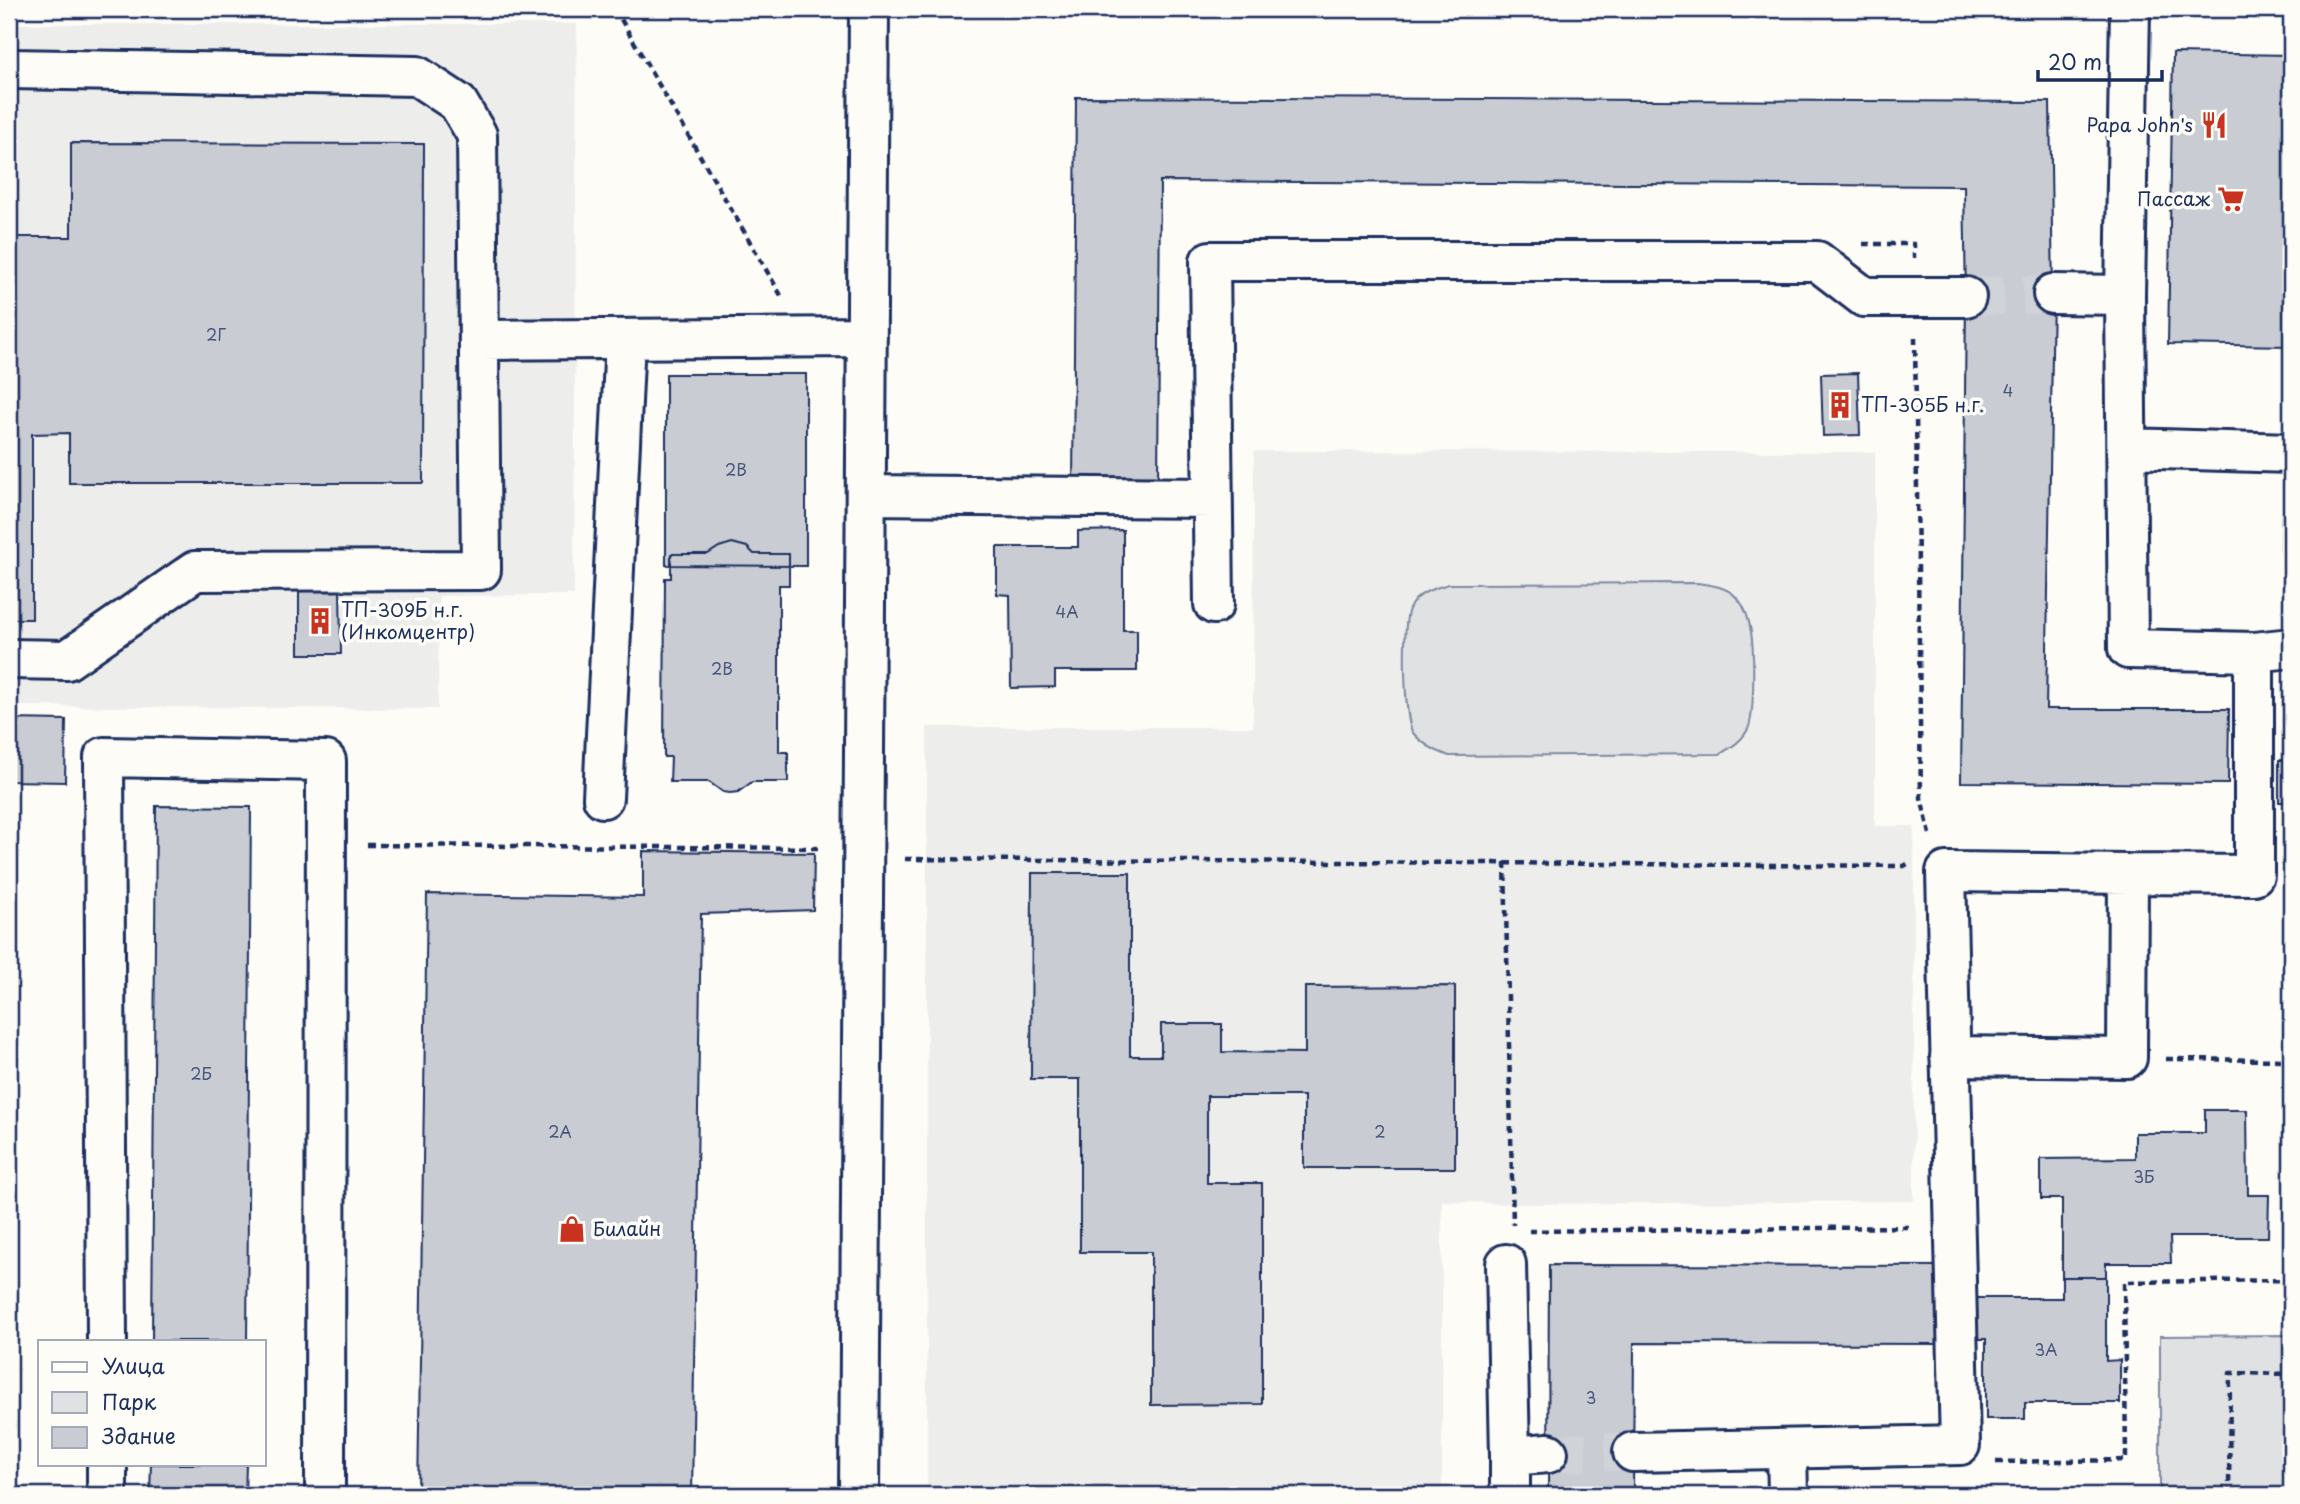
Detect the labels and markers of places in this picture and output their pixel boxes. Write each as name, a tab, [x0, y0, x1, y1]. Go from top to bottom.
place label: Papa John's	[2087, 110, 2193, 138]
restaurant icon: Papa John's	[2199, 110, 2229, 140]
place label: Пассаж	[2137, 184, 2211, 212]
supermarket icon: Пассаж	[2216, 184, 2246, 214]
building icon: ТП-305Б н.г.	[1825, 390, 1855, 420]
place label: ТП-305Б н.г.	[1861, 390, 1984, 418]
place label: ТП-309Б н.г. (Инкомцентр)	[341, 595, 475, 645]
building icon: ТП-309Б н.г. (Инкомцентр)	[305, 606, 335, 636]
shop icon: Билайн	[557, 1214, 587, 1244]
place label: Билайн	[593, 1214, 661, 1242]

